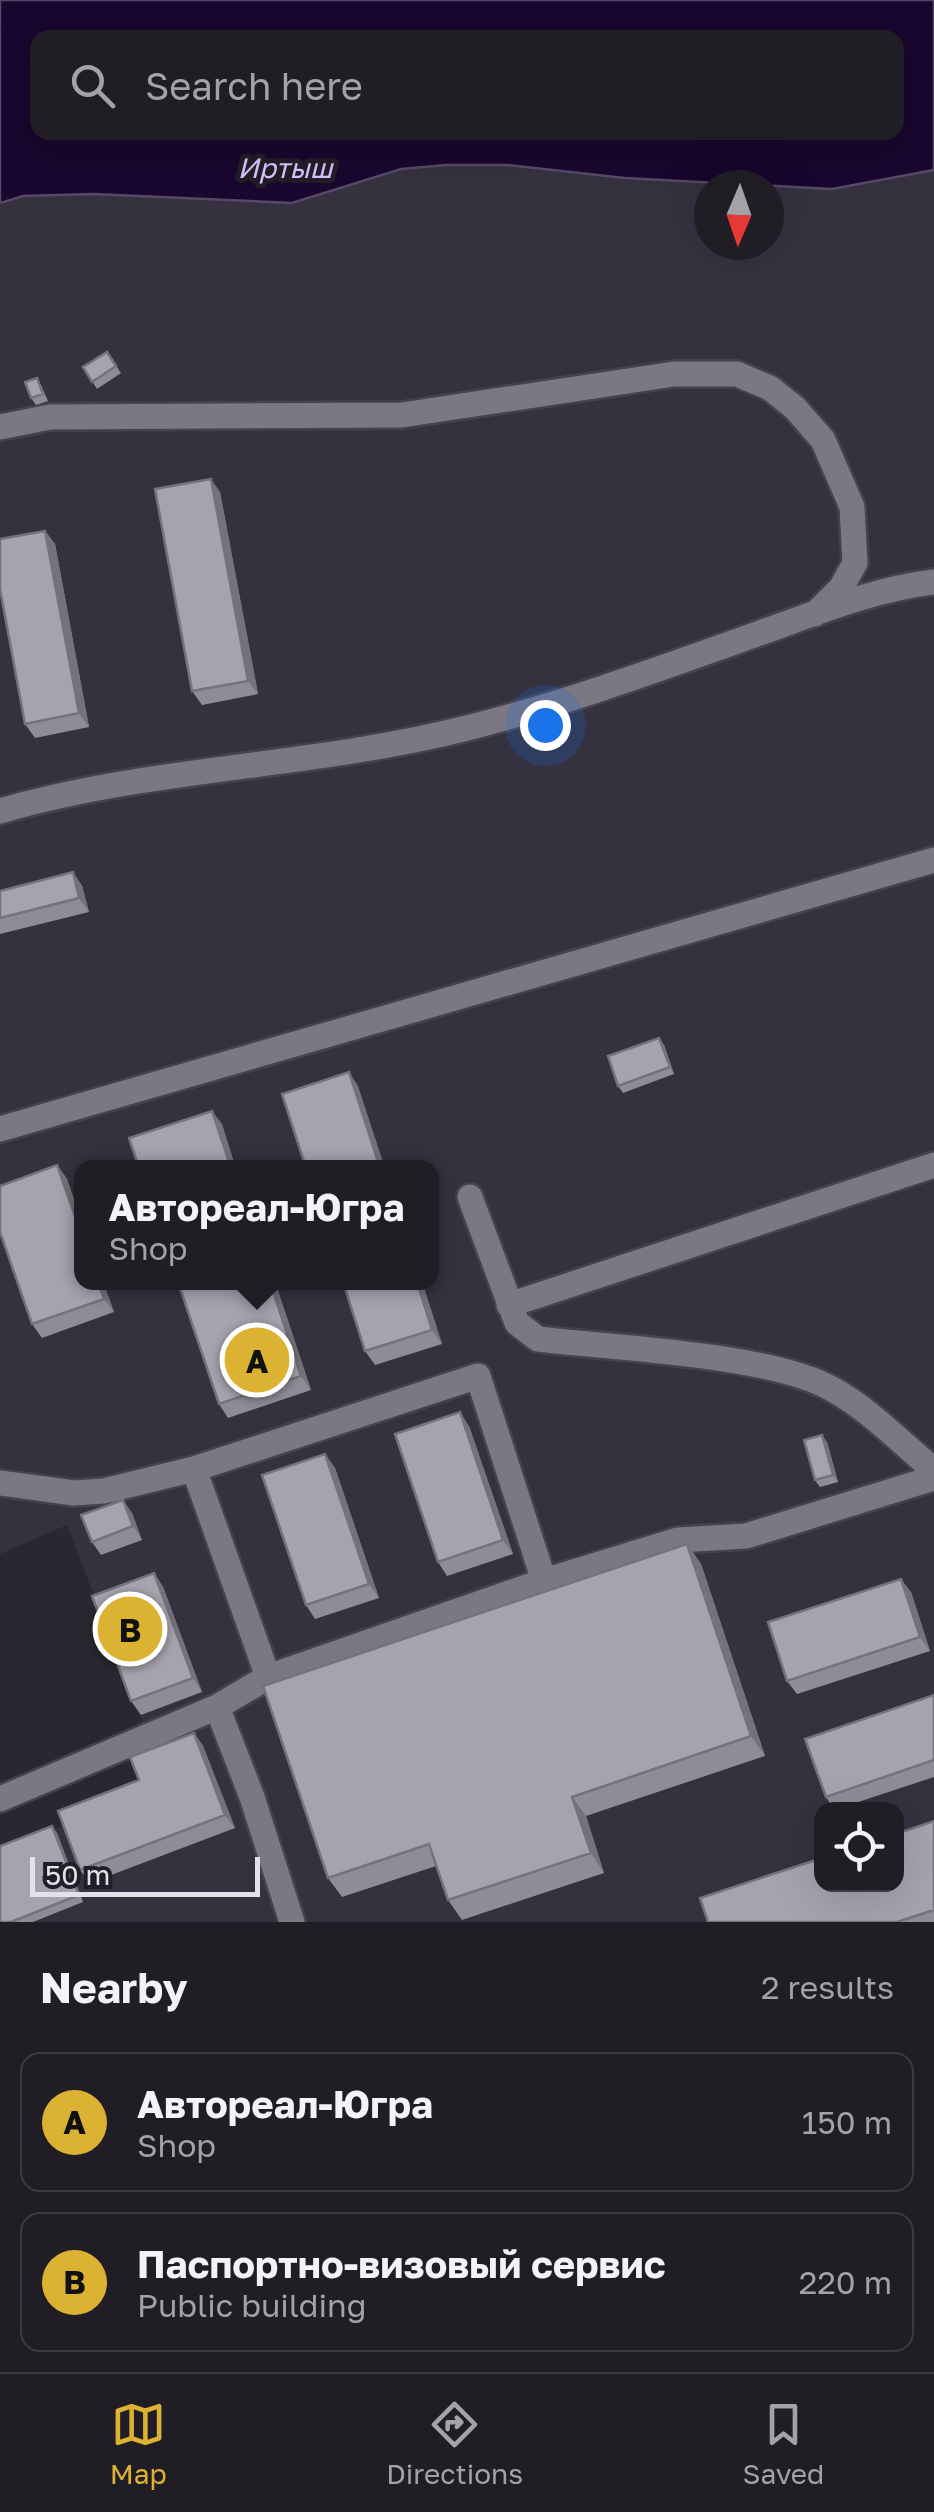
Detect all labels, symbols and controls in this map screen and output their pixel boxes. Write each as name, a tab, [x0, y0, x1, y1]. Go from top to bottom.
search box	[30, 30, 904, 140]
icon: search	[65, 58, 120, 113]
text: Search here	[145, 63, 363, 108]
water label: Иртыш	[237, 151, 335, 184]
north arrow	[694, 170, 784, 260]
your location	[520, 700, 571, 751]
popup	[74, 1160, 439, 1290]
text: Автореал-Югра	[108, 1184, 405, 1229]
text: Shop	[108, 1229, 188, 1267]
pin: A	[224, 1322, 290, 1398]
pin: B	[98, 1592, 162, 1666]
map controls	[814, 1802, 904, 1892]
button: locate	[814, 1802, 904, 1892]
scale bar	[30, 1852, 260, 1896]
text: 50 m	[45, 1858, 110, 1891]
text: Nearby	[40, 1962, 188, 2012]
text: 2 results	[761, 1968, 894, 2006]
text: Автореал-Югра	[137, 2081, 433, 2126]
text: A	[63, 2103, 86, 2141]
text: 150 m	[802, 2103, 892, 2141]
text: Shop	[137, 2126, 216, 2164]
text: Паспортно-визовый сервис	[137, 2241, 666, 2286]
text: B	[63, 2263, 86, 2301]
text: 220 m	[799, 2263, 892, 2301]
text: Public building	[137, 2286, 366, 2324]
tab: Map	[110, 2397, 167, 2490]
tab: Directions	[386, 2397, 523, 2490]
tab: Saved	[742, 2397, 824, 2490]

